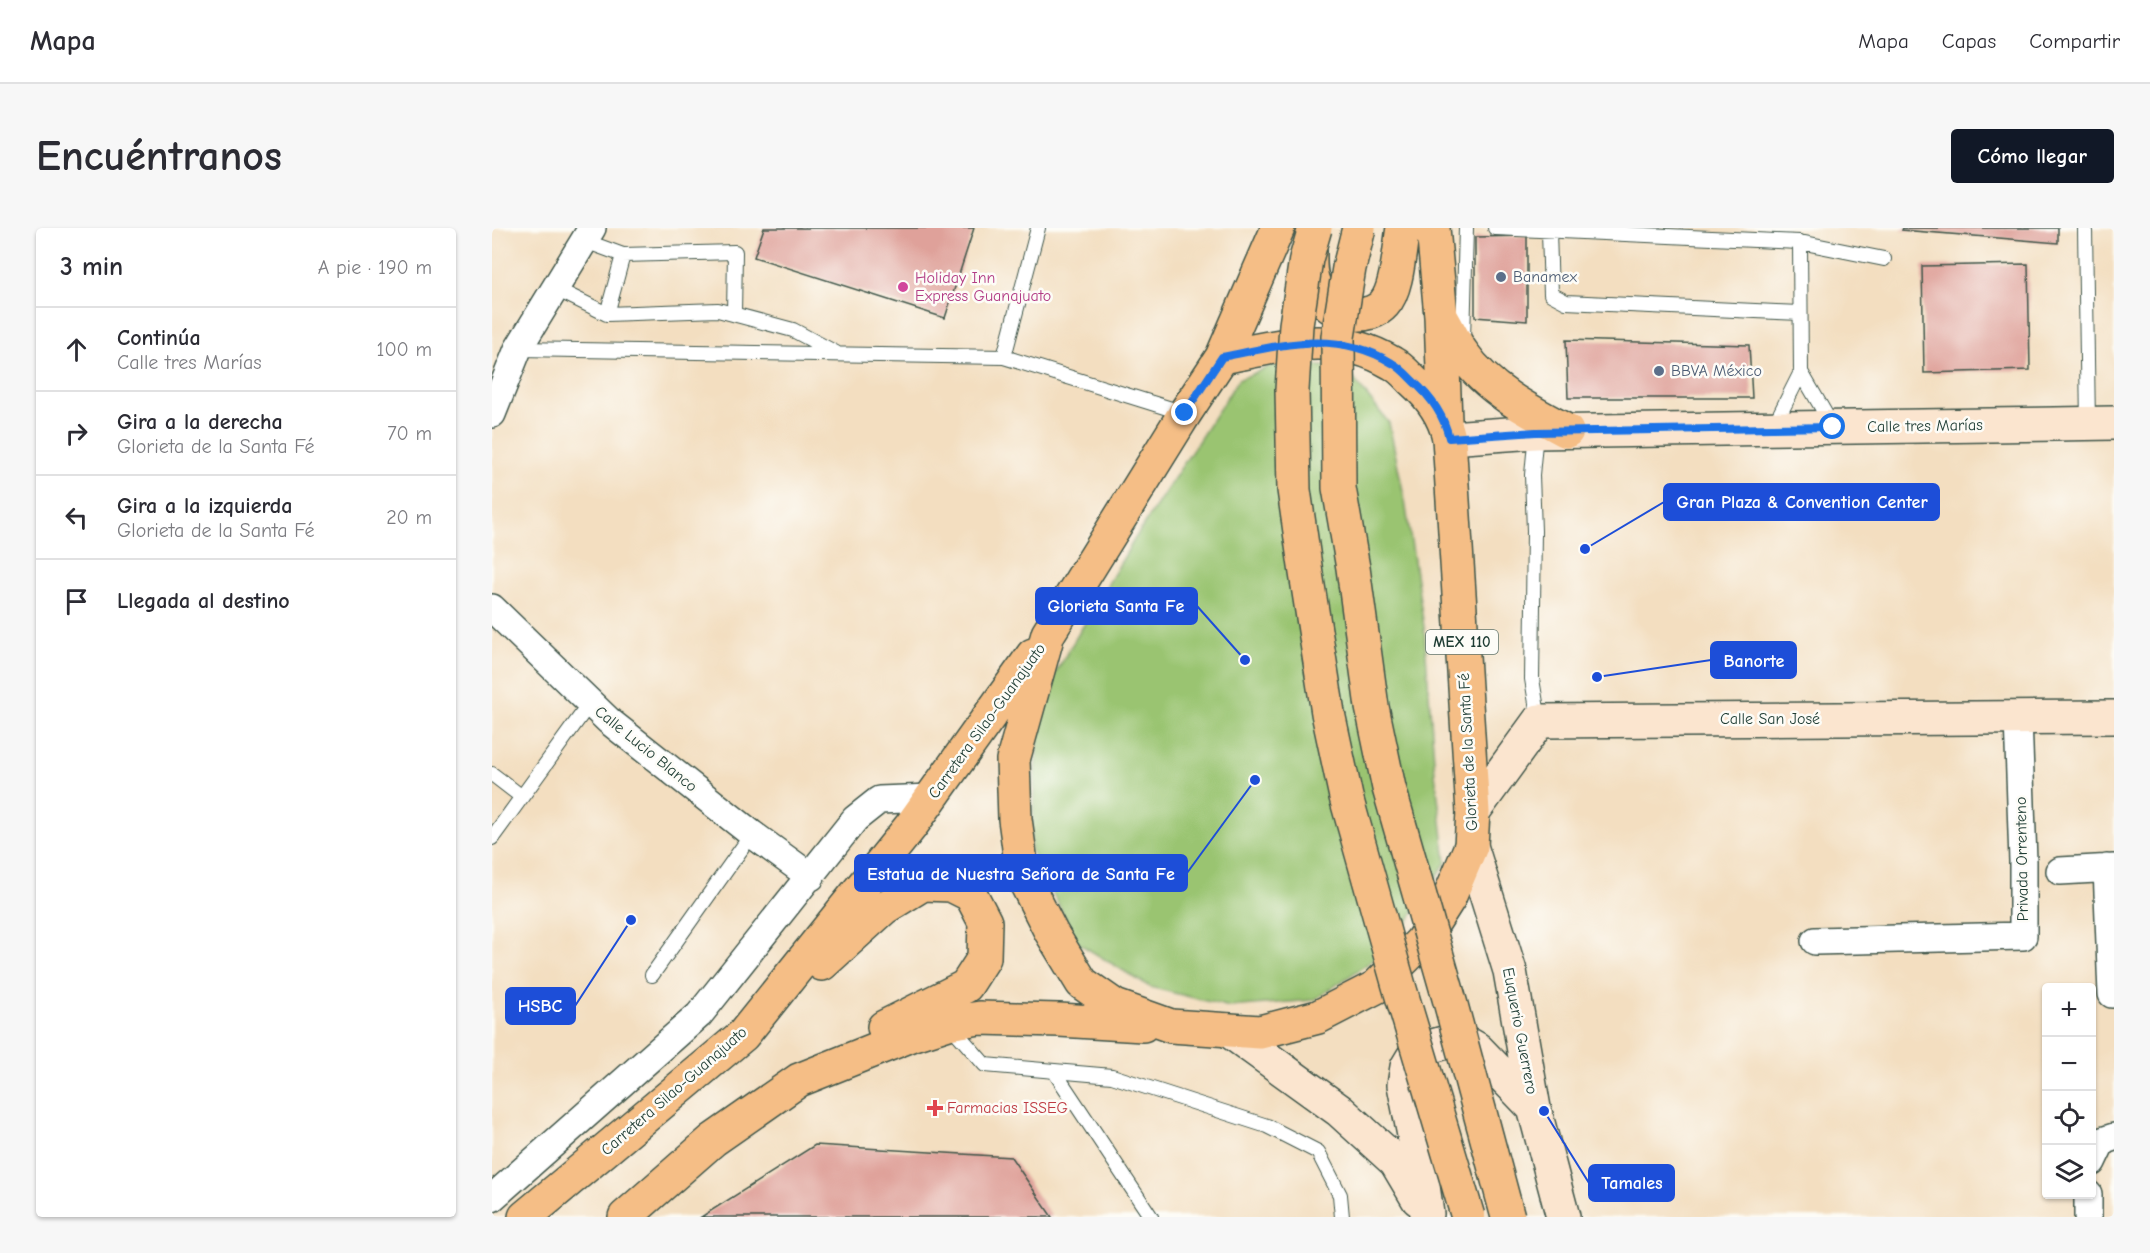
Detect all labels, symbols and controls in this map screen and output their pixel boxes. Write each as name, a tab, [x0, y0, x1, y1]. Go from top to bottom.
text: Mapa	[30, 25, 96, 57]
text: Mapa	[1858, 29, 1909, 53]
text: Capas	[1942, 29, 1996, 53]
text: Compartir	[2029, 29, 2120, 53]
button: Cómo llegar	[1951, 129, 2114, 183]
text: Encuéntranos	[36, 132, 282, 181]
text: 3 min	[60, 252, 123, 282]
text: A pie · 190 m	[318, 256, 432, 279]
place label: Banamex	[1513, 268, 1578, 286]
place label: Holiday Inn Express Guanajuato	[915, 269, 1051, 305]
marker: Banamex	[1494, 270, 1508, 284]
marker: Holiday Inn Express Guanajuato	[896, 280, 910, 294]
text: Continúa	[117, 325, 201, 351]
icon: ahead	[60, 333, 93, 366]
text: 100 m	[377, 338, 432, 361]
text: Calle tres Marías	[117, 351, 262, 374]
place label: BBVA México	[1671, 362, 1762, 380]
marker: BBVA México	[1652, 364, 1666, 378]
route end	[1171, 399, 1197, 425]
text: Gira a la derecha	[117, 409, 283, 435]
route start	[1819, 413, 1845, 439]
street label: Calle tres Marías	[1867, 416, 1983, 436]
icon: right	[60, 417, 93, 450]
text: 70 m	[387, 422, 432, 445]
text: Glorieta de la Santa Fé	[117, 435, 315, 458]
callout: Gran Plaza & Convention Center	[1664, 484, 1939, 520]
text: Gran Plaza & Convention Center	[1676, 492, 1928, 513]
text: Gira a la izquierda	[117, 493, 292, 519]
icon: left	[60, 501, 93, 534]
text: 20 m	[386, 506, 432, 529]
text: Glorieta de la Santa Fé	[117, 519, 315, 542]
icon: arrive	[60, 585, 93, 618]
text: Llegada al destino	[117, 588, 290, 614]
callout: Glorieta Santa Fe	[1036, 588, 1197, 624]
text: Glorieta Santa Fe	[1048, 596, 1185, 617]
road number: MEX 110	[1426, 630, 1498, 654]
street label: Carretera Silao-Guanajuato	[925, 640, 1049, 802]
callout: Banorte	[1711, 642, 1796, 678]
text: Banorte	[1724, 651, 1785, 672]
street label: Glorieta de la Santa Fé	[1455, 673, 1481, 831]
street label: Calle Lucio Blanco	[591, 702, 701, 796]
street label: Calle San José	[1720, 710, 1820, 728]
street label: Privada Orrenteno	[2012, 797, 2032, 921]
callout: Estatua de Nuestra Señora de Santa Fe	[855, 855, 1187, 891]
text: Estatua de Nuestra Señora de Santa Fe	[867, 864, 1175, 885]
street label: Euquerio Guerrero	[1499, 966, 1541, 1096]
map controls	[2042, 983, 2096, 1199]
button: +	[2042, 983, 2096, 1037]
callout: HSBC	[506, 988, 575, 1024]
text: HSBC	[518, 996, 562, 1017]
street label: Carretera Silao-Guanajuato	[597, 1023, 751, 1159]
button: −	[2042, 1037, 2096, 1091]
button: locate	[2042, 1091, 2096, 1145]
place label: Farmacias ISSEG	[947, 1099, 1068, 1117]
marker: Farmacias ISSEG	[928, 1101, 942, 1115]
button: layers	[2042, 1145, 2096, 1199]
callout: Tamales	[1589, 1165, 1674, 1201]
text: Tamales	[1601, 1173, 1663, 1194]

